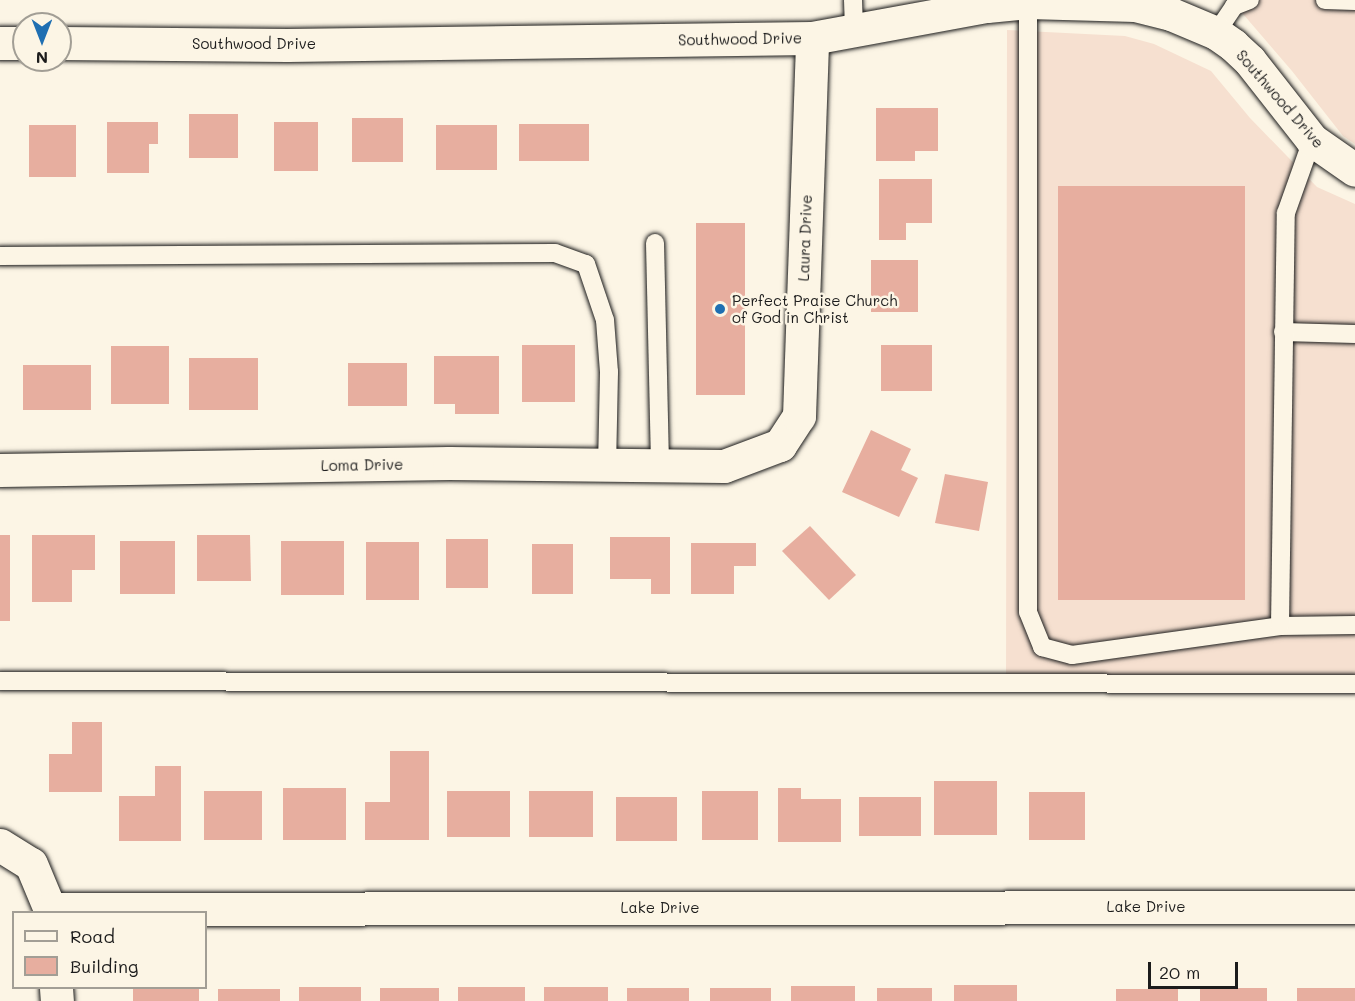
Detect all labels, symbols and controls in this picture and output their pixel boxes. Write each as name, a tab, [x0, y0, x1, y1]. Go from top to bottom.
north arrow	[12, 12, 72, 72]
street label: Southwood Drive	[678, 29, 802, 49]
street label: Southwood Drive	[192, 35, 316, 53]
street label: Southwood Drive	[1233, 46, 1327, 152]
text: N	[36, 48, 48, 69]
street label: Laura Drive	[794, 194, 816, 282]
place label: Perfect Praise Church of God in Christ	[732, 291, 898, 326]
marker: Perfect Praise Church of God in Christ	[713, 302, 727, 316]
street label: Loma Drive	[321, 455, 403, 475]
street label: Lake Drive	[1107, 898, 1185, 916]
street label: Lake Drive	[621, 899, 699, 917]
legend	[12, 911, 207, 989]
text: Road	[70, 924, 115, 948]
scale bar	[1151, 950, 1241, 988]
text: Building	[70, 954, 138, 978]
text: 20 m	[1159, 960, 1200, 984]

